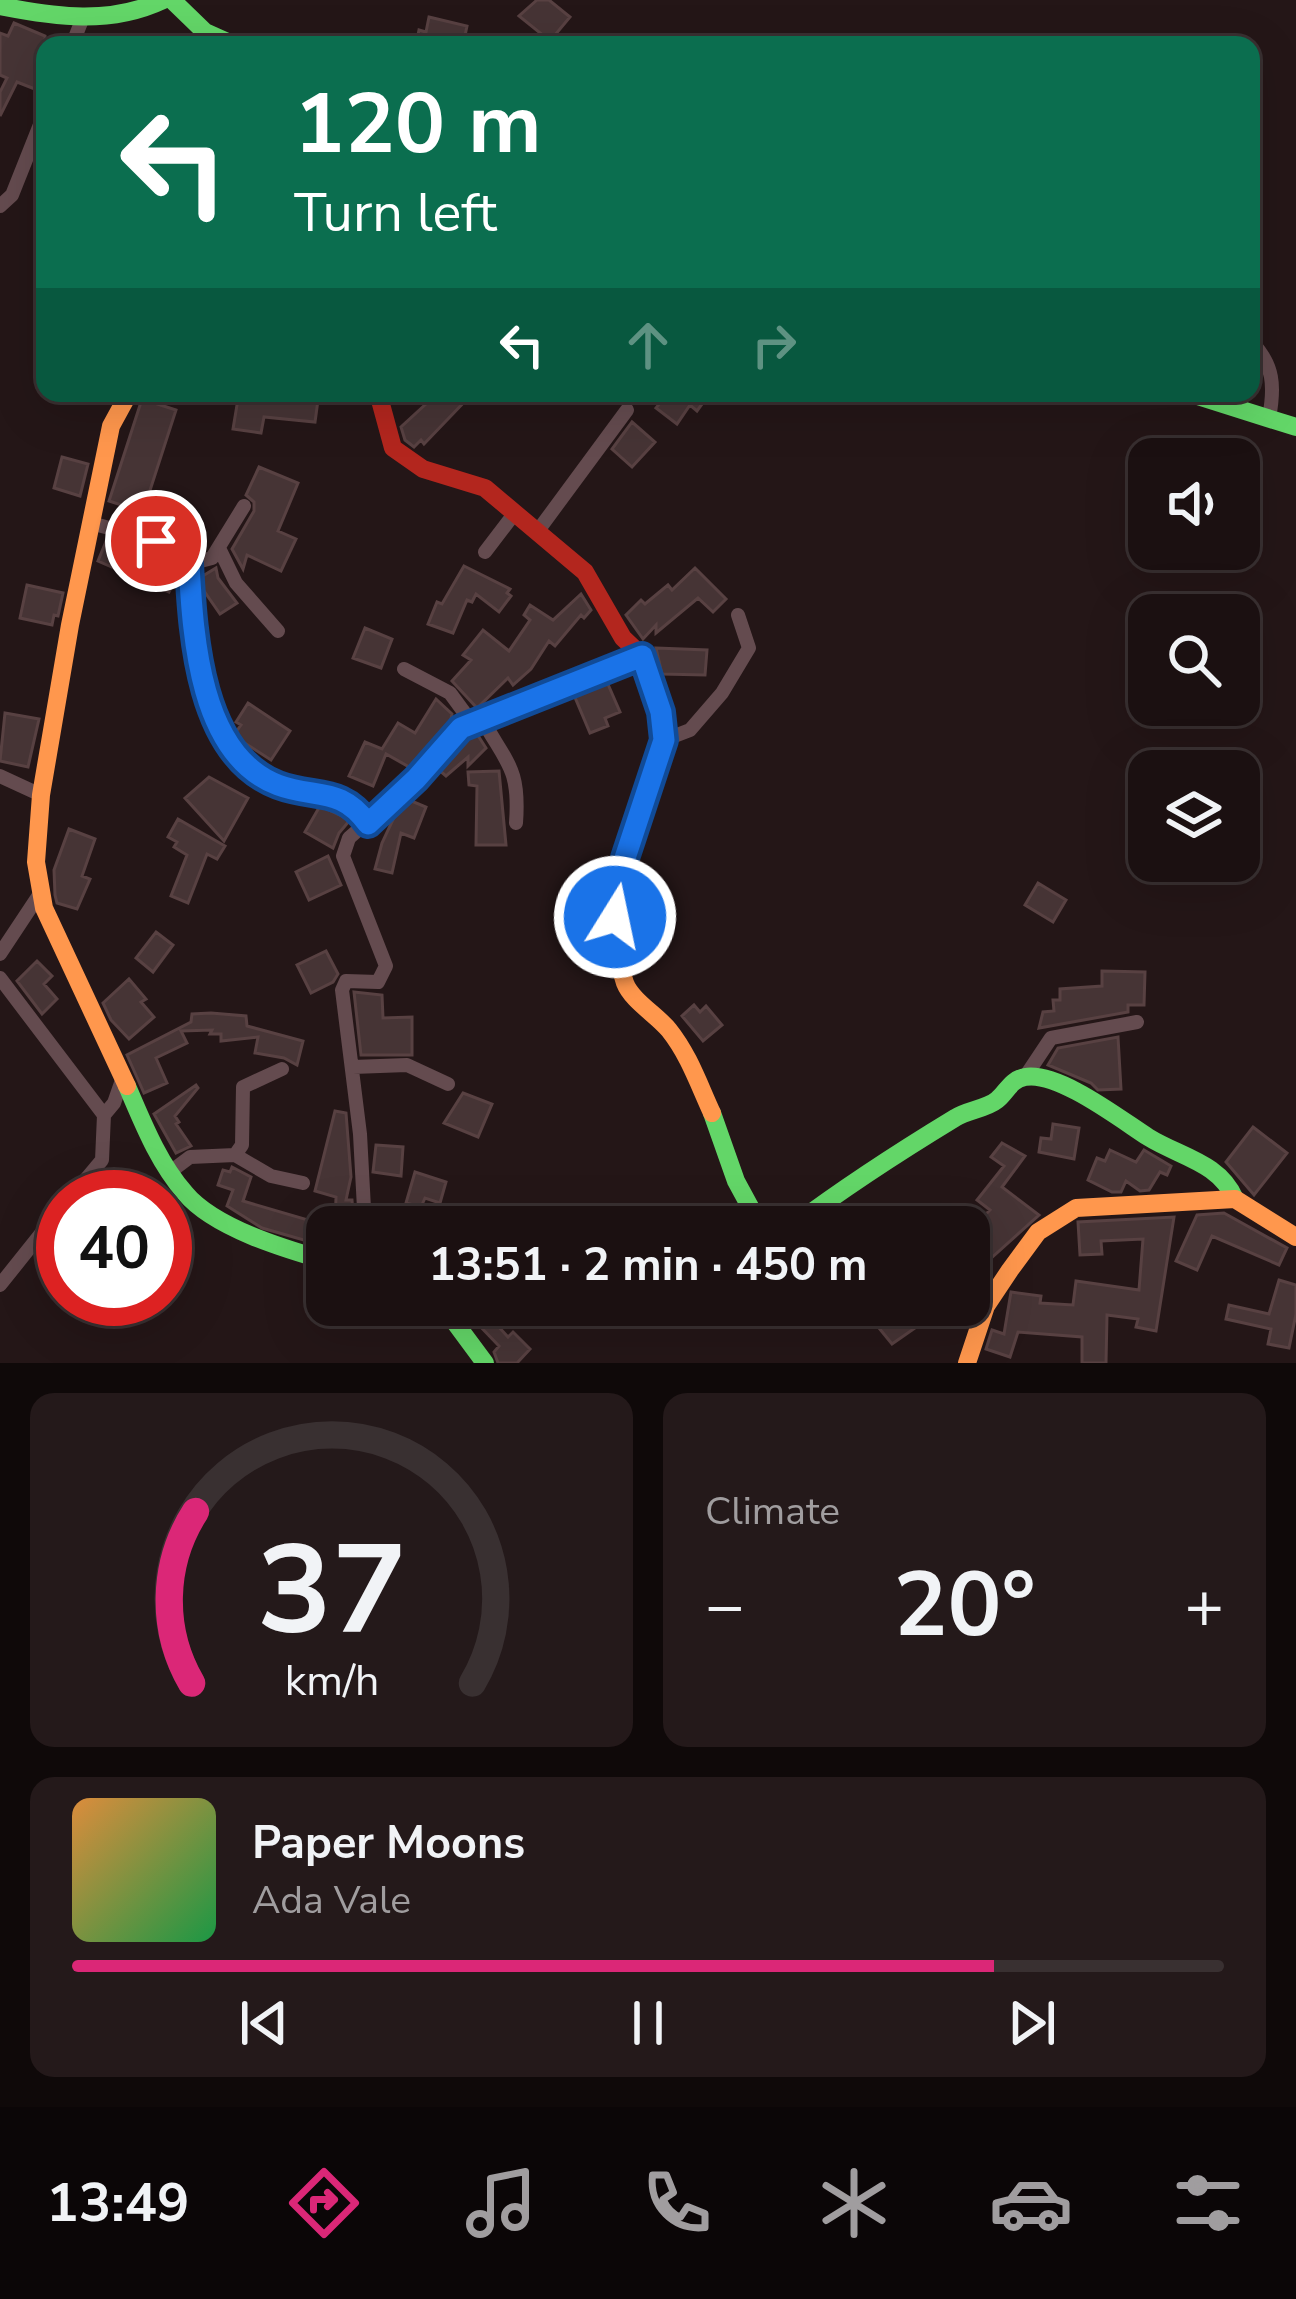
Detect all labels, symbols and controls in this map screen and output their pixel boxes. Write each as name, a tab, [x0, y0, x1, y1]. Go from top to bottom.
text: 120 m	[294, 67, 542, 182]
icon: left	[96, 84, 252, 240]
text: Turn left	[294, 176, 497, 250]
icon: left	[489, 312, 555, 378]
icon: ahead	[615, 312, 681, 378]
icon: right	[741, 312, 807, 378]
map controls	[1128, 438, 1260, 882]
button: sound	[1128, 438, 1260, 570]
pin	[105, 490, 207, 592]
icon: arrive	[123, 508, 189, 574]
button: search	[1128, 594, 1260, 726]
button: layers	[1128, 750, 1260, 882]
position arrow	[552, 854, 678, 980]
speed limit sign: 40	[36, 1170, 192, 1326]
text: 13:51 · 2 min · 450 m	[428, 1235, 868, 1296]
text: Climate	[705, 1485, 840, 1538]
text: 37	[257, 1506, 406, 1676]
text: 20°	[893, 1544, 1036, 1667]
text: −	[705, 1561, 745, 1651]
text: +	[1184, 1561, 1224, 1651]
text: km/h	[284, 1652, 379, 1710]
text: Paper Moons	[252, 1813, 525, 1874]
text: Ada Vale	[252, 1874, 411, 1927]
icon: previous	[231, 1990, 297, 2056]
icon: pause	[615, 1990, 681, 2056]
icon: next	[999, 1990, 1065, 2056]
icon: directions	[282, 2161, 366, 2245]
icon: music	[459, 2161, 543, 2245]
icon: phone	[635, 2161, 719, 2245]
icon: climate	[812, 2161, 896, 2245]
icon: car	[989, 2161, 1073, 2245]
icon: filters	[1166, 2161, 1250, 2245]
text: 13:49	[46, 2166, 189, 2240]

